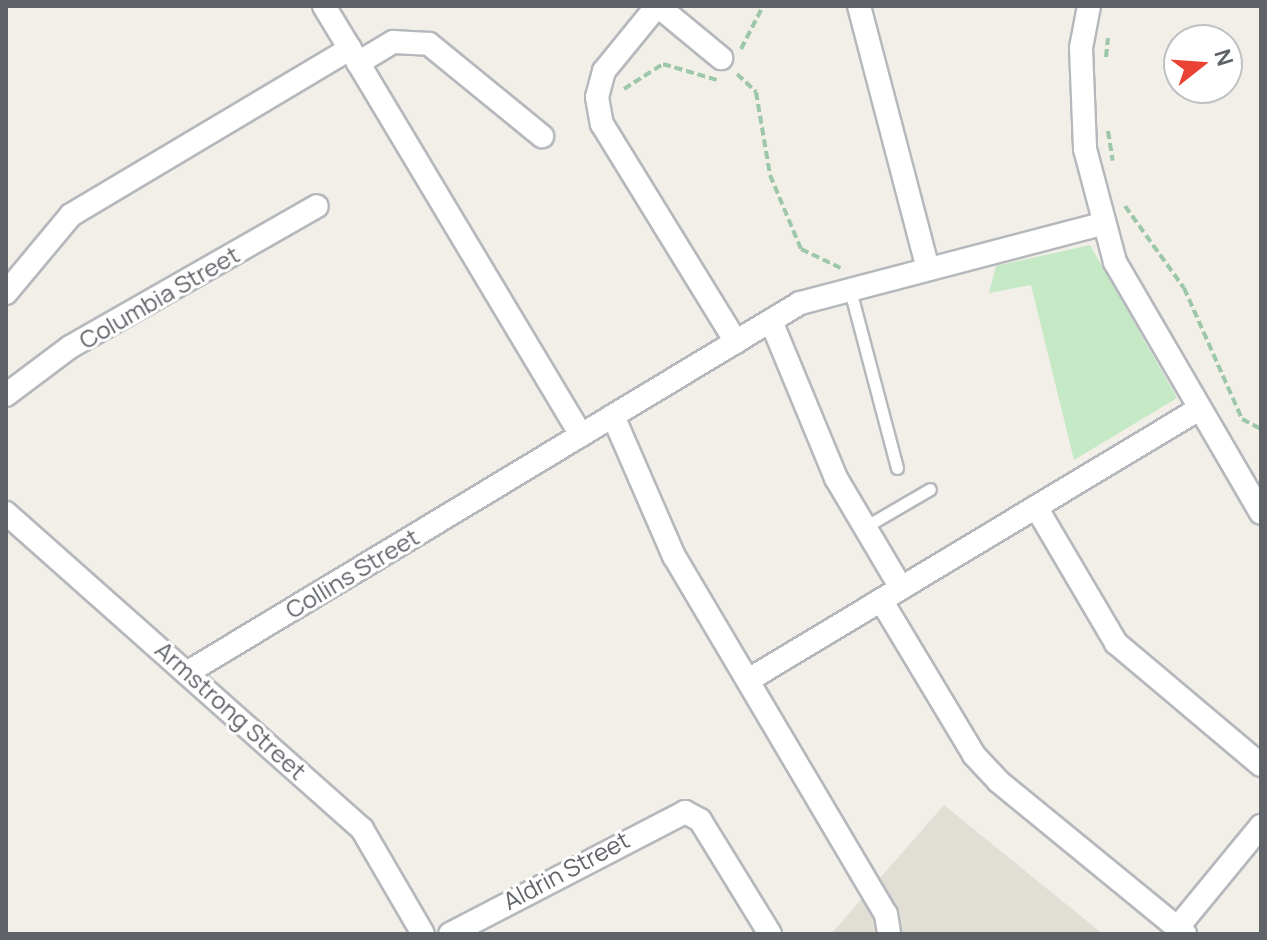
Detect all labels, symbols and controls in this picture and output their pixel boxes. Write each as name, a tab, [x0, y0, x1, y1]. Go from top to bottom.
north arrow	[1163, 24, 1243, 104]
text: N	[1207, 46, 1241, 69]
street label: Columbia Street	[74, 240, 244, 354]
street label: Collins Street	[280, 522, 424, 624]
street label: Armstrong Street	[150, 635, 312, 785]
street label: Aldrin Street	[498, 825, 634, 915]

